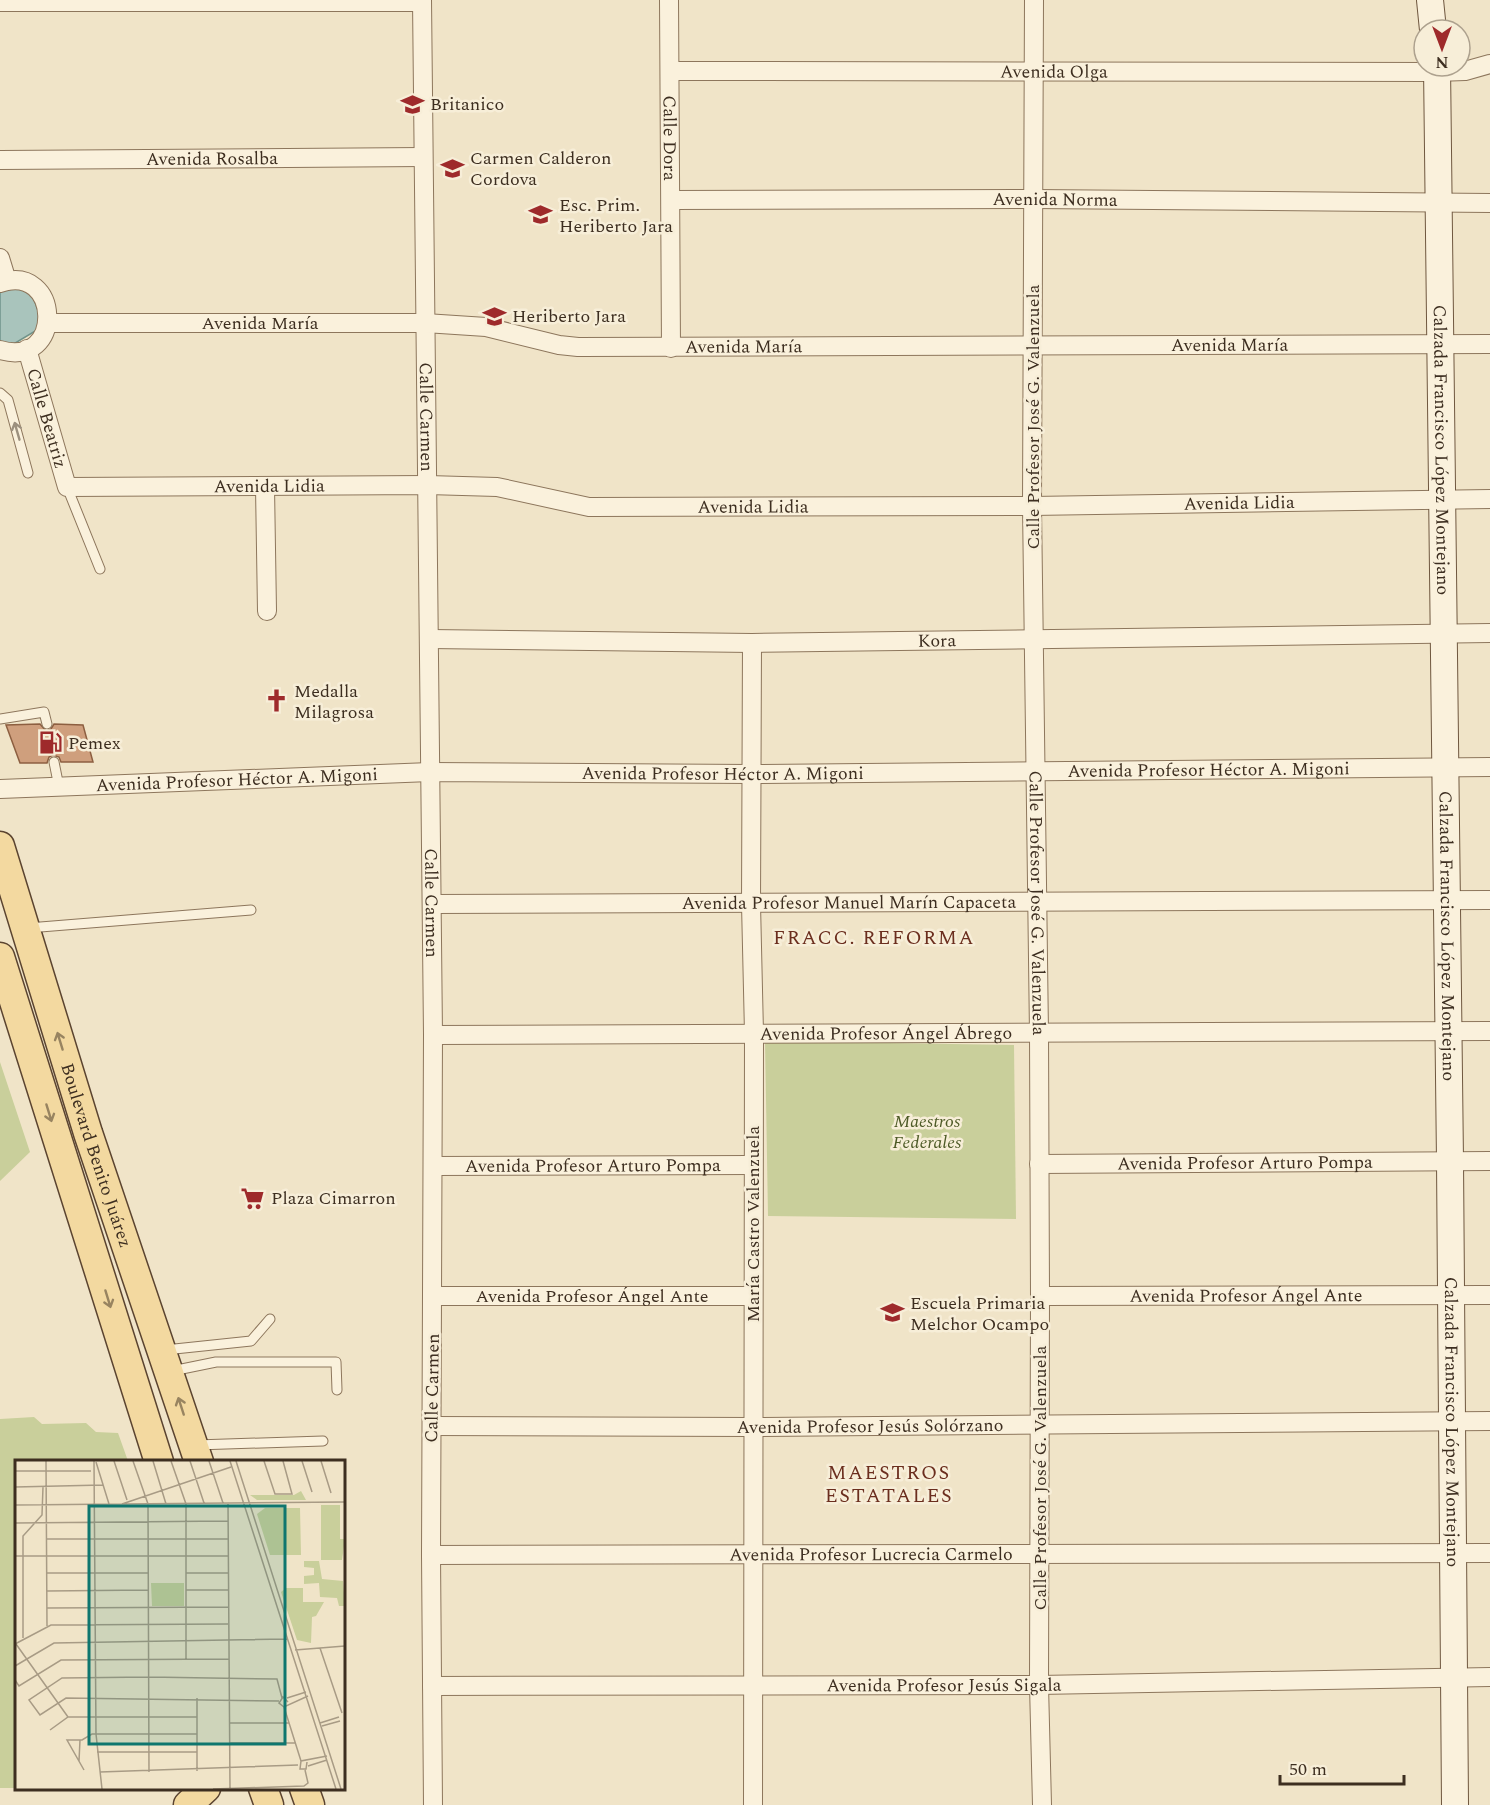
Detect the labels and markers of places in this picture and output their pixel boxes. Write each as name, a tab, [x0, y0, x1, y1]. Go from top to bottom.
school or university icon: Britanico	[399, 91, 425, 117]
place label: Britanico	[430, 91, 504, 118]
place label: Carmen Calderon Cordova	[470, 145, 611, 193]
school or university icon: Carmen Calderon Cordova	[439, 155, 465, 181]
place label: Esc. Prim. Heriberto Jara	[559, 192, 673, 240]
school or university icon: Esc. Prim. Heriberto Jara	[528, 202, 554, 228]
school or university icon: Heriberto Jara	[481, 303, 507, 329]
place label: Heriberto Jara	[512, 303, 626, 330]
place label: Medalla Milagrosa	[294, 678, 374, 726]
church icon: Medalla Milagrosa	[263, 688, 289, 714]
fuel station icon: Pemex	[37, 730, 63, 756]
place label: Pemex	[68, 730, 121, 757]
supermarket icon: Plaza Cimarron	[240, 1185, 266, 1211]
place label: Plaza Cimarron	[271, 1185, 396, 1212]
place label: Escuela Primaria Melchor Ocampo	[910, 1290, 1049, 1338]
school or university icon: Escuela Primaria Melchor Ocampo	[879, 1300, 905, 1326]

